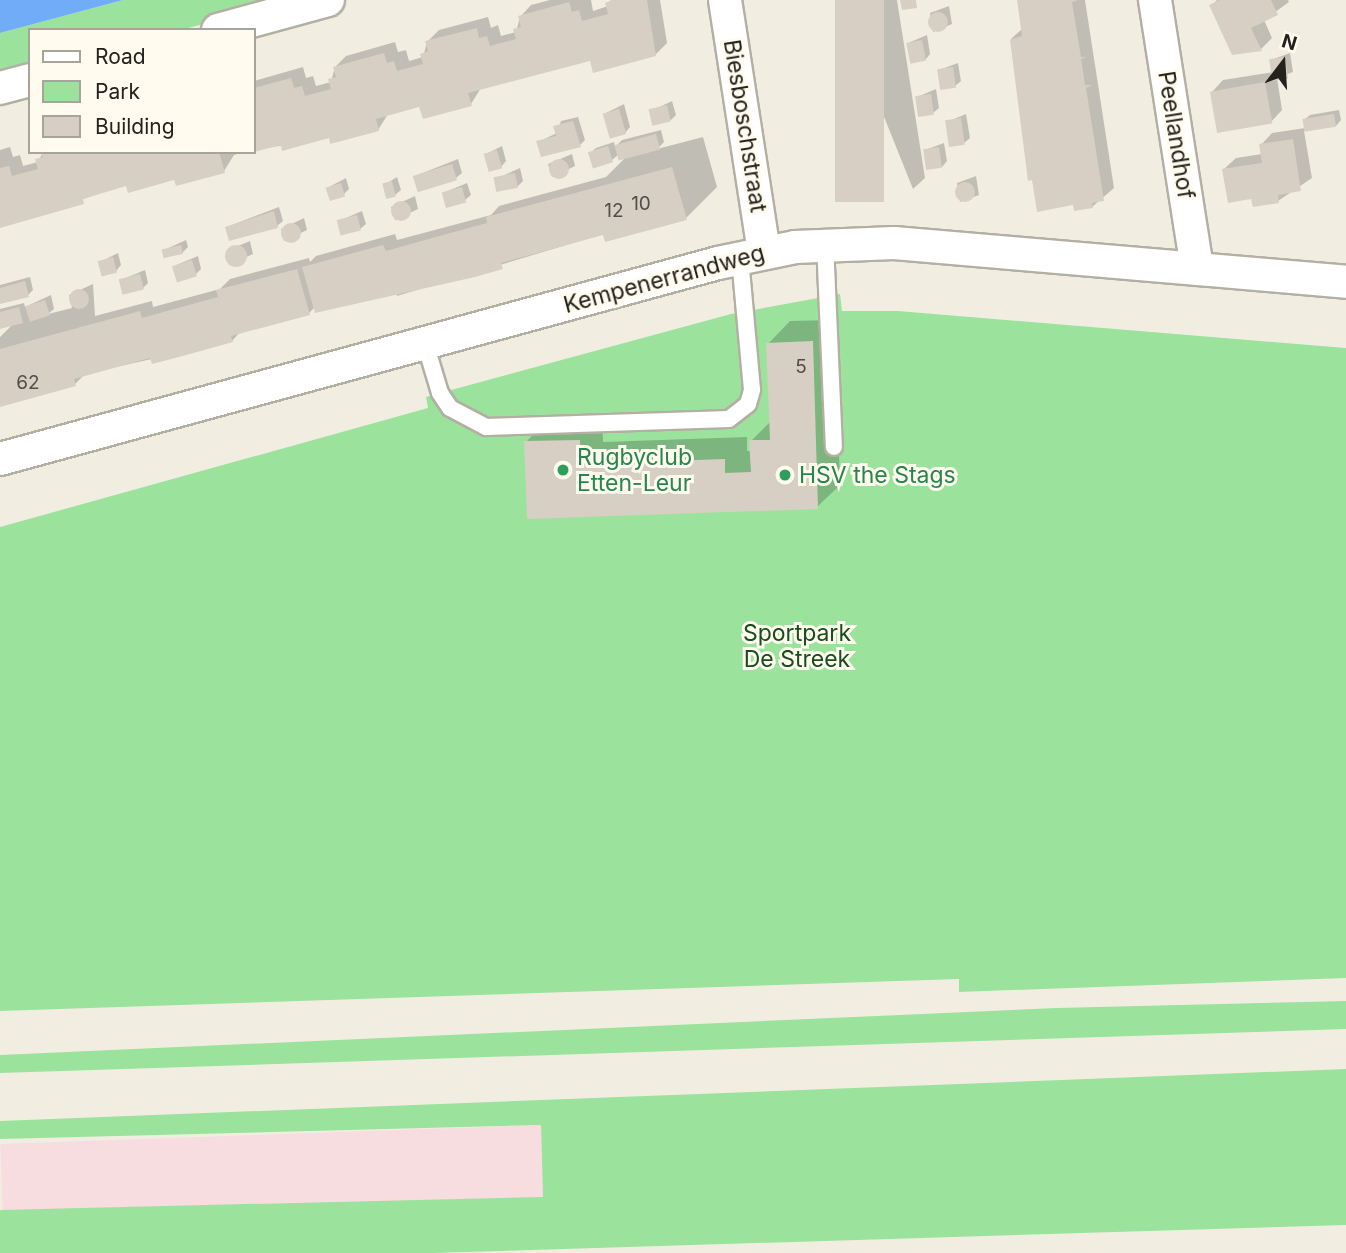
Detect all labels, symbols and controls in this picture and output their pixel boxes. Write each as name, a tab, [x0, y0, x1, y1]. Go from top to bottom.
legend	[28, 28, 256, 154]
north arrow	[1248, 28, 1318, 98]
text: N	[1279, 29, 1300, 56]
street label: Biesboschstraat	[718, 38, 772, 214]
text: Road	[95, 44, 146, 69]
street label: Peellandhof	[1152, 69, 1200, 201]
text: Park	[95, 79, 140, 104]
text: Building	[95, 114, 175, 139]
house number: 10	[631, 193, 651, 215]
house number: 12	[604, 200, 624, 222]
street label: Kempenerrandweg	[561, 239, 767, 319]
house number: 5	[795, 356, 807, 378]
house number: 62	[16, 372, 40, 394]
place label: Rugbyclub Etten-Leur	[577, 443, 692, 497]
place label: HSV the Stags	[799, 461, 956, 489]
marker: Rugbyclub Etten-Leur	[555, 462, 571, 478]
marker: HSV the Stags	[777, 467, 793, 483]
park label: Sportpark De Streek	[743, 619, 851, 673]

